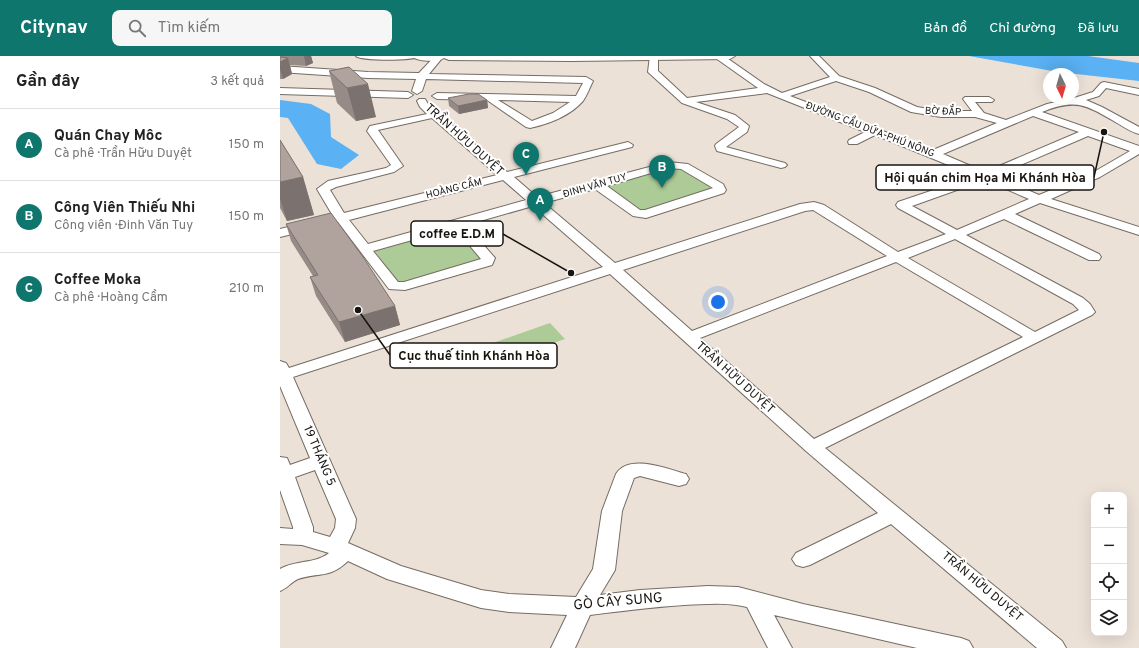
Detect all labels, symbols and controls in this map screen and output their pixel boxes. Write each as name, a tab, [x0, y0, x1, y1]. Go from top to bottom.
search box	[112, 10, 392, 46]
text: Citynav	[20, 16, 88, 40]
icon: search	[126, 17, 148, 39]
text: Tìm kiếm	[158, 19, 220, 38]
text: Bản đồ	[923, 20, 967, 37]
text: Chỉ đường	[989, 20, 1056, 37]
text: Đã lưu	[1078, 20, 1119, 37]
north arrow	[1043, 68, 1079, 104]
text: Gần đây	[16, 71, 80, 93]
text: 3 kết quả	[210, 74, 264, 90]
street label: ĐƯỜNG CẦU DỨA-PHÚ NÔNG	[804, 98, 937, 161]
street label: TRẦN HỮU DUYỆT	[421, 99, 508, 180]
street label: BỜ ĐẮP	[925, 103, 961, 119]
text: Quán Chay Môc	[54, 127, 163, 146]
text: A	[24, 137, 34, 153]
text: 150 m	[229, 137, 264, 153]
pin: C	[513, 142, 539, 175]
text: Cà phê · Trần Hữu Duyệt	[54, 146, 192, 162]
pin: B	[649, 155, 675, 188]
callout: Hội quán chim Họa Mi Khánh Hòa	[876, 165, 1094, 190]
street label: ĐINH VĂN TUY	[562, 171, 629, 201]
text: Hội quán chim Họa Mi Khánh Hòa	[884, 171, 1086, 187]
street label: HOÀNG CẦM	[424, 175, 484, 202]
pin: A	[527, 188, 553, 221]
text: Công Viên Thiếu Nhi	[54, 199, 195, 218]
text: B	[25, 209, 33, 225]
text: 150 m	[229, 209, 264, 225]
text: Công viên · Đinh Văn Tuy	[54, 218, 193, 234]
callout: coffee E.D.M	[411, 221, 503, 246]
text: coffee E.D.M	[419, 227, 495, 243]
text: Coffee Moka	[54, 271, 141, 290]
text: C	[25, 281, 33, 297]
text: 210 m	[229, 281, 264, 297]
text: Cà phê · Hoàng Cầm	[54, 290, 168, 306]
your location	[708, 292, 728, 312]
street label: TRẦN HỮU DUYỆT	[692, 337, 779, 418]
callout: Cục thuế tỉnh Khánh Hòa	[390, 343, 557, 368]
text: Cục thuế tỉnh Khánh Hòa	[398, 348, 550, 365]
street label: 19 THÁNG 5	[299, 423, 339, 489]
map controls	[1091, 492, 1127, 636]
button: +	[1091, 492, 1127, 528]
button: −	[1091, 528, 1127, 564]
street label: TRẦN HỮU DUYỆT	[938, 548, 1027, 626]
button: locate	[1091, 564, 1127, 600]
street label: GÒ CÂY SUNG	[573, 589, 663, 614]
button: layers	[1091, 600, 1127, 636]

